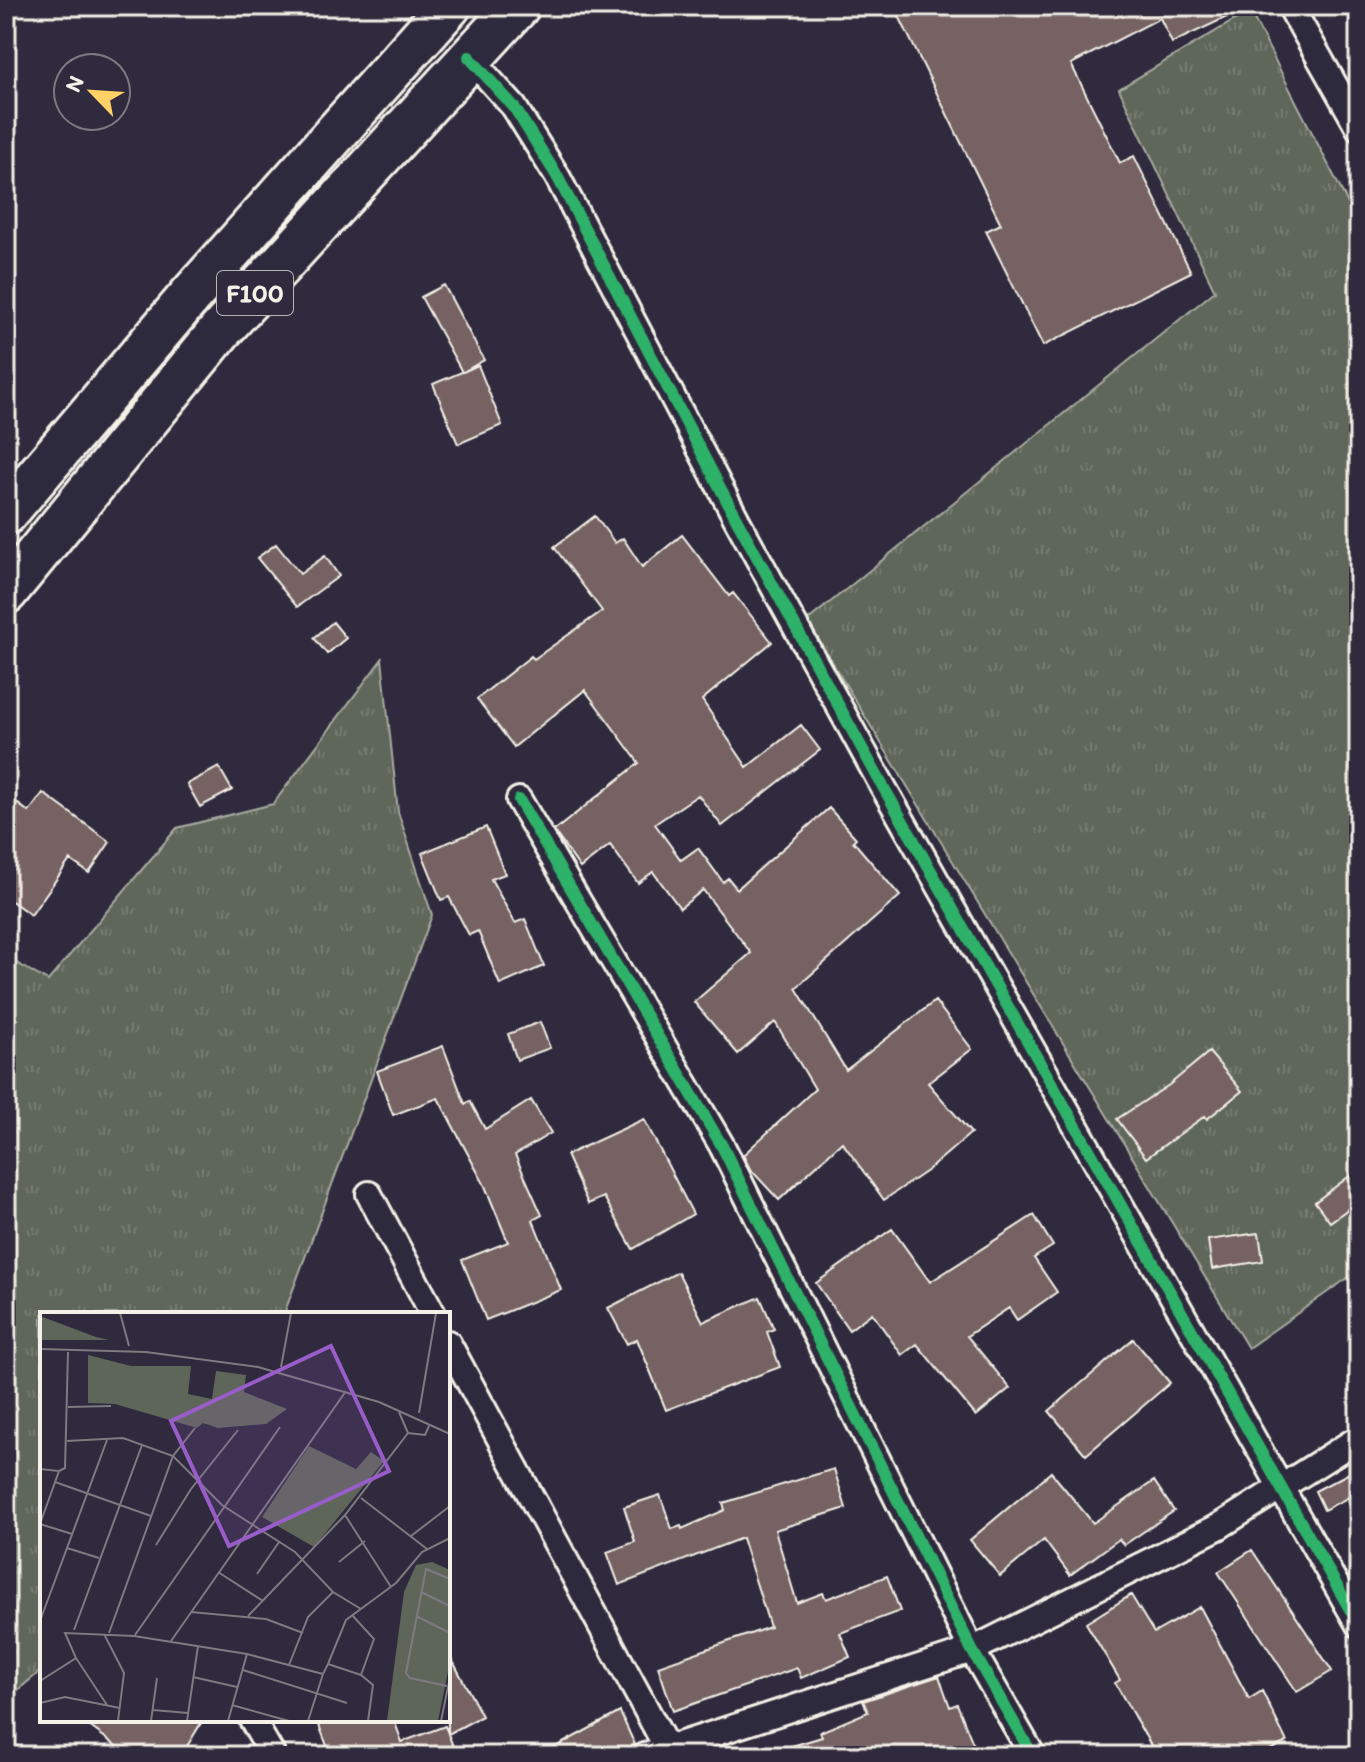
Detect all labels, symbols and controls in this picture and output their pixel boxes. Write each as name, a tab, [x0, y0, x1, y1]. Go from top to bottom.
north arrow	[52, 52, 132, 132]
text: N	[59, 71, 90, 96]
road number: F100	[217, 271, 293, 315]
inset map	[40, 1312, 450, 1722]

